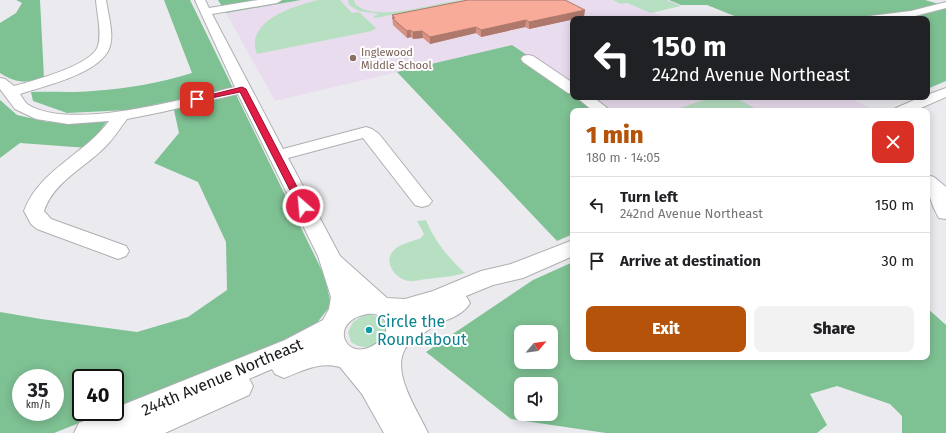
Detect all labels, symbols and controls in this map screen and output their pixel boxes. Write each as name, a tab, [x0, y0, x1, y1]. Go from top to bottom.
text: 150 m	[652, 30, 727, 63]
icon: left	[586, 32, 638, 84]
place label: Inglewood Middle School	[361, 46, 432, 72]
marker: Inglewood Middle School	[348, 53, 358, 63]
text: 242nd Avenue Northeast	[652, 64, 850, 86]
pin	[180, 82, 214, 116]
icon: arrive	[186, 88, 208, 110]
text: 1 min	[586, 121, 644, 149]
button: close	[872, 121, 914, 163]
text: 180 m · 14:05	[586, 150, 660, 165]
position arrow	[282, 185, 324, 227]
text: Turn left	[620, 188, 678, 206]
icon: left	[586, 194, 608, 216]
text: 150 m	[875, 196, 914, 214]
text: 242nd Avenue Northeast	[620, 206, 763, 221]
icon: arrive	[586, 250, 608, 272]
text: Arrive at destination	[620, 252, 761, 270]
text: 30 m	[881, 252, 914, 270]
button: Exit	[586, 306, 746, 352]
button: Share	[754, 306, 914, 352]
place label: Circle the Roundabout	[377, 312, 467, 349]
marker: Circle the Roundabout	[364, 325, 374, 335]
north arrow	[514, 325, 558, 369]
map controls	[514, 325, 558, 421]
street label: 244th Avenue Northeast	[139, 334, 306, 420]
speed limit sign: 40	[72, 369, 124, 421]
button: sound	[514, 377, 558, 421]
text: 35	[27, 378, 49, 402]
text: km/h	[26, 399, 50, 411]

